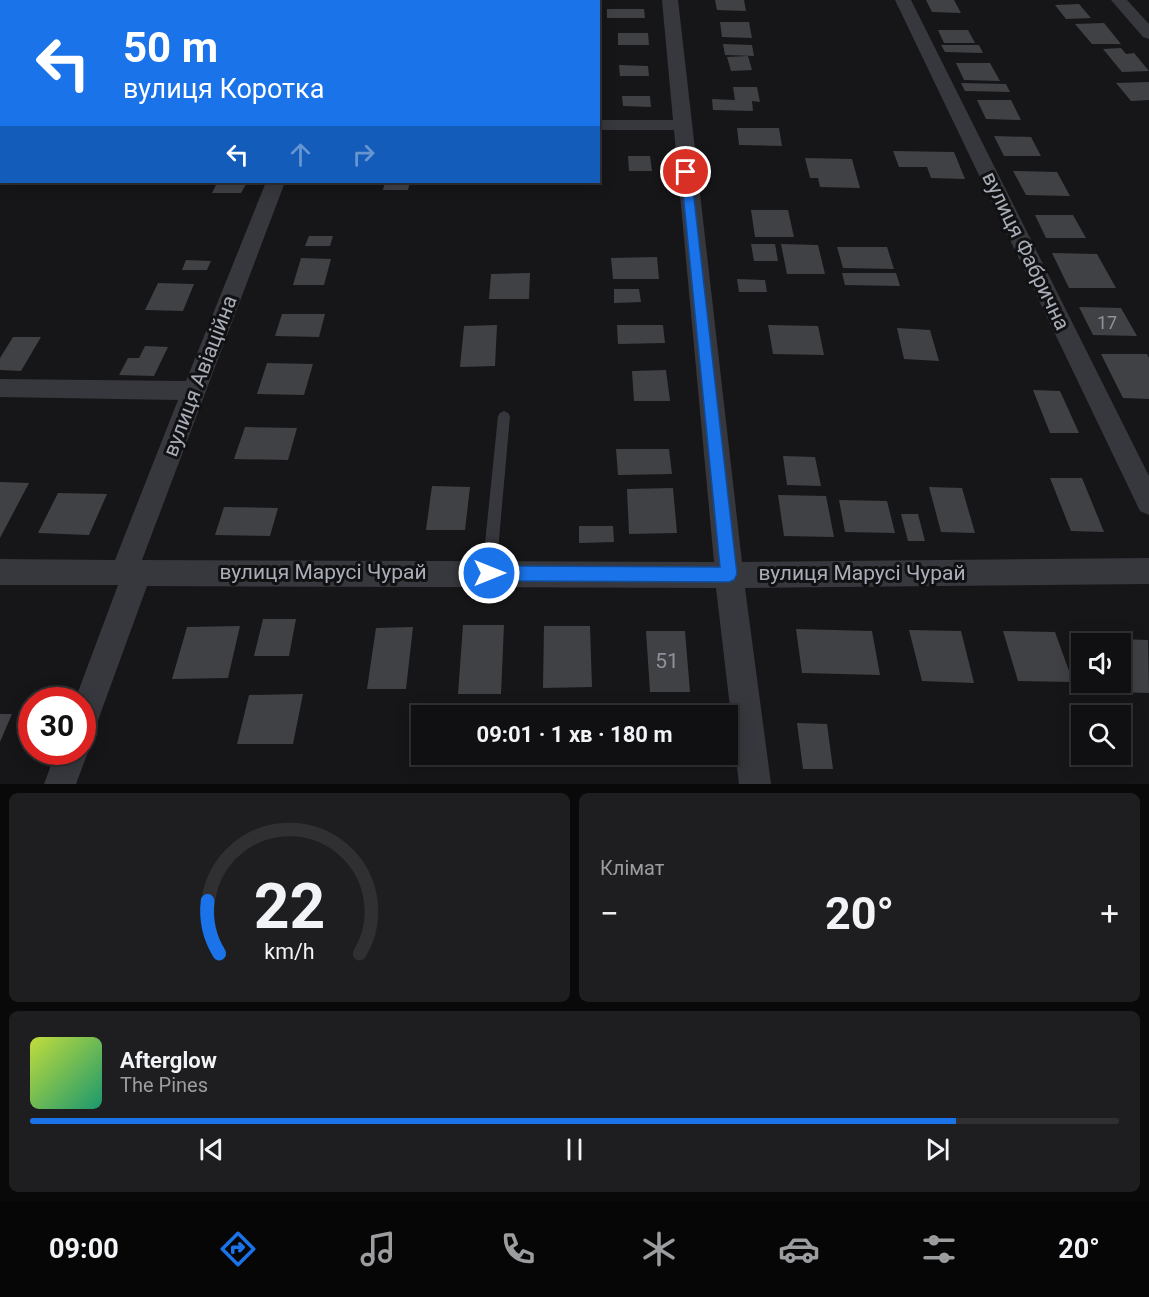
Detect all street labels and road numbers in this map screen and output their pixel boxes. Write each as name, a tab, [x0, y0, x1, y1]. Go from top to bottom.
street label: вулиця Фабрична	[977, 168, 1075, 334]
street label: вулиця Авіаційна	[158, 292, 242, 460]
street label: вулиця Марусі Чурай	[219, 560, 427, 584]
street label: вулиця Марусі Чурай	[758, 561, 966, 585]

